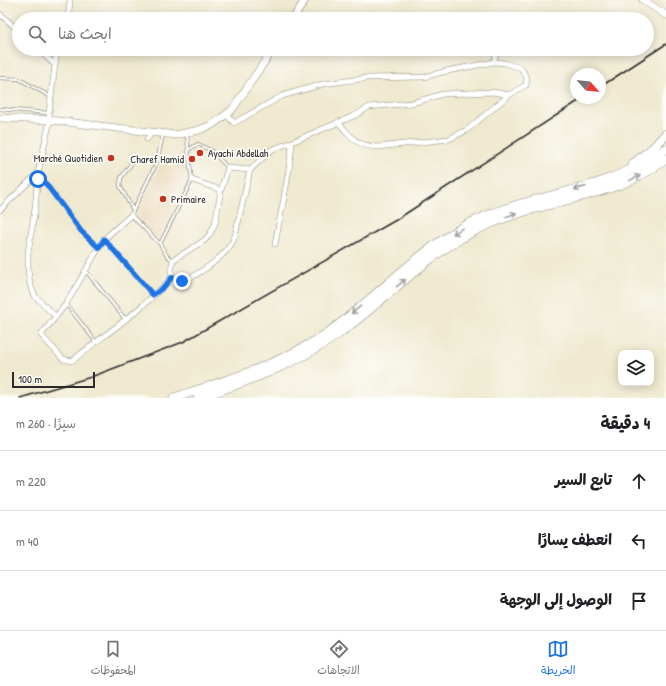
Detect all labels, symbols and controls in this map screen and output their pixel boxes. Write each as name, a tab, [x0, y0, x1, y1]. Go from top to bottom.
search box	[12, 12, 654, 56]
icon: search	[26, 23, 48, 45]
text: ابحث هنا	[58, 23, 112, 44]
north arrow	[570, 68, 606, 104]
place label: Ayachi Abdellah	[208, 146, 269, 160]
marker: Ayachi Abdellah	[195, 148, 205, 158]
place label: Marché Quotidien	[34, 151, 103, 165]
place label: Charef Hamid	[130, 152, 185, 166]
marker: Marché Quotidien	[106, 153, 116, 163]
marker: Charef Hamid	[187, 154, 197, 164]
route start	[29, 170, 47, 188]
one-way arrow	[629, 174, 641, 181]
one-way arrow	[574, 184, 587, 192]
place label: Primaire	[171, 192, 206, 206]
marker: Primaire	[158, 194, 168, 204]
one-way arrow	[504, 211, 516, 219]
one-way arrow	[453, 227, 464, 235]
route end	[173, 272, 191, 290]
one-way arrow	[396, 279, 406, 288]
one-way arrow	[350, 306, 361, 315]
map controls	[618, 350, 654, 386]
button: layers	[618, 350, 654, 386]
scale bar	[12, 370, 95, 389]
text: 100 m	[18, 372, 42, 386]
text: 4 دقيقة	[600, 411, 650, 434]
text: سيرًا · 260 m	[16, 414, 76, 432]
text: تابع السير	[555, 469, 612, 490]
icon: ahead	[628, 470, 650, 492]
text: 220 m	[16, 472, 46, 490]
text: انعطف يسارًا	[538, 529, 612, 550]
icon: left	[628, 530, 650, 552]
text: 40 m	[16, 532, 39, 550]
text: الوصول إلى الوجهة	[500, 589, 612, 610]
icon: arrive	[628, 590, 650, 612]
tab: المحفوظات	[91, 638, 136, 680]
tab: الاتجاهات	[317, 638, 360, 680]
tab: الخريطة	[541, 638, 575, 680]

